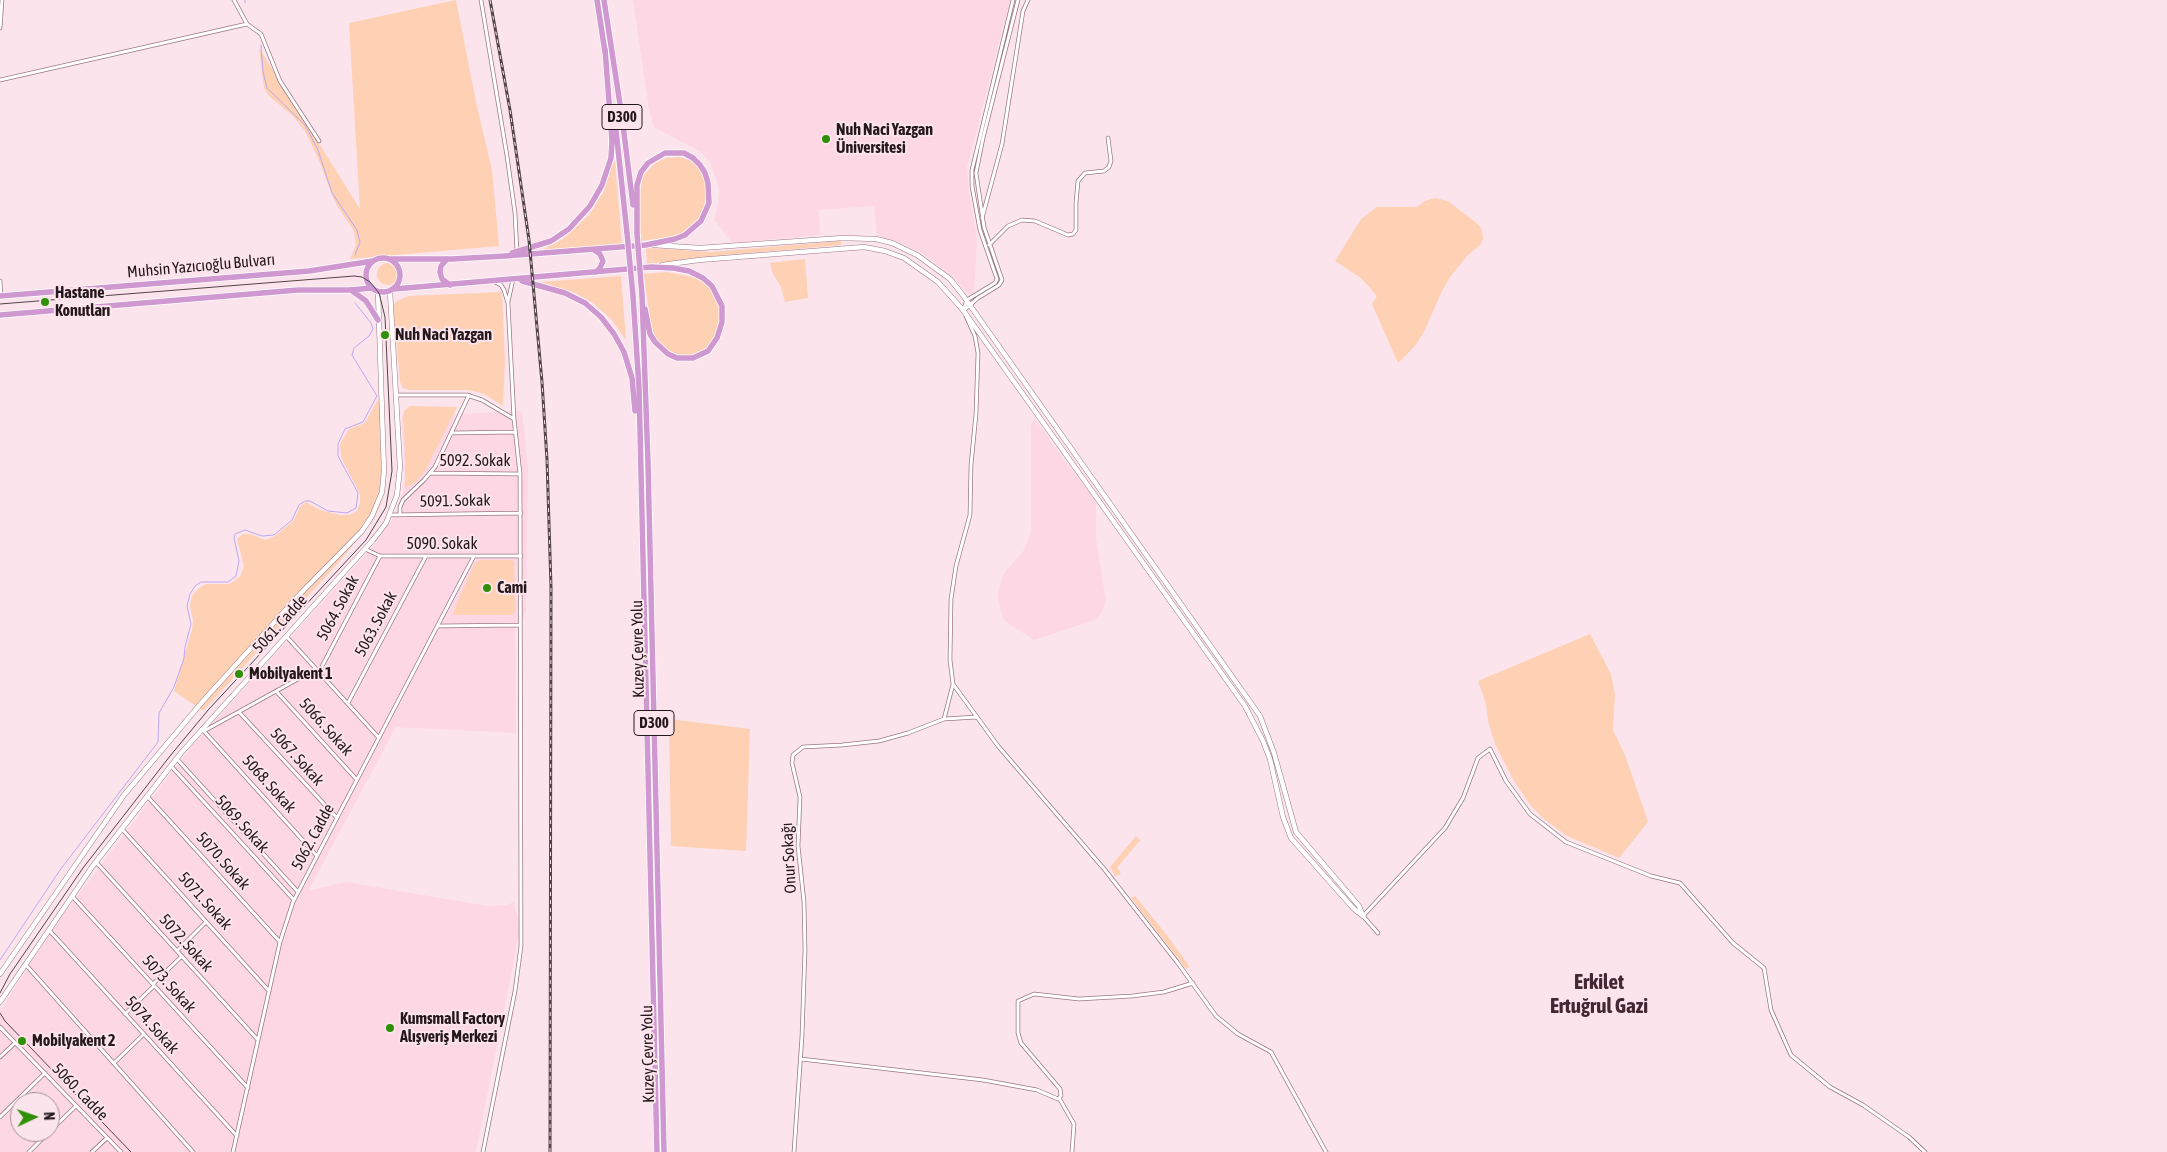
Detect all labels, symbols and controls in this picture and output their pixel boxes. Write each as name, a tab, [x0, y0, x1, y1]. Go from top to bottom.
road number: D300	[602, 104, 642, 130]
place label: Nuh Naci Yazgan Üniversitesi	[836, 120, 933, 158]
marker: Nuh Naci Yazgan Üniversitesi	[820, 133, 832, 145]
street label: Muhsin Yazıcıoğlu Bulvarı	[126, 250, 276, 282]
place label: Hastane Konutları	[55, 283, 110, 321]
marker: Hastane Konutları	[39, 296, 51, 308]
place label: Nuh Naci Yazgan	[395, 325, 492, 345]
marker: Nuh Naci Yazgan	[379, 329, 391, 341]
street label: 5092. Sokak	[440, 451, 510, 471]
street label: 5091. Sokak	[419, 491, 491, 511]
street label: 5090. Sokak	[407, 534, 477, 554]
street label: 5064. Sokak	[313, 572, 363, 644]
place label: Cami	[497, 578, 527, 598]
marker: Cami	[481, 582, 493, 594]
street label: 5063. Sokak	[351, 588, 401, 660]
street label: 5061. Cadde	[249, 591, 311, 657]
street label: Kuzey Çevre Yolu	[628, 600, 648, 698]
place label: Mobilyakent 1	[249, 664, 333, 684]
marker: Mobilyakent 1	[233, 668, 245, 680]
street label: 5066. Sokak	[295, 694, 357, 760]
road number: D300	[634, 710, 674, 736]
street label: 5067. Sokak	[266, 724, 328, 790]
street label: 5068. Sokak	[238, 751, 300, 817]
street label: 5069. Sokak	[211, 791, 273, 857]
street label: 5062. Cadde	[288, 801, 338, 873]
street label: Onur Sokağı	[778, 822, 800, 894]
street label: 5070. Sokak	[192, 828, 254, 894]
street label: 5071. Sokak	[174, 868, 236, 934]
street label: 5072. Sokak	[155, 910, 217, 976]
street label: 5073. Sokak	[138, 951, 200, 1017]
district label: Erkilet Ertuğrul Gazi	[1550, 969, 1648, 1019]
street label: 5074. Sokak	[121, 992, 183, 1058]
street label: Kuzey Çevre Yolu	[638, 1005, 658, 1103]
place label: Kumsmall Factory Alışveriş Merkezi	[400, 1009, 505, 1047]
marker: Kumsmall Factory Alışveriş Merkezi	[384, 1022, 396, 1034]
place label: Mobilyakent 2	[32, 1031, 116, 1051]
marker: Mobilyakent 2	[16, 1035, 28, 1047]
street label: 5060. Cadde	[48, 1059, 112, 1125]
north arrow	[10, 1092, 60, 1142]
text: N	[41, 1112, 57, 1121]

